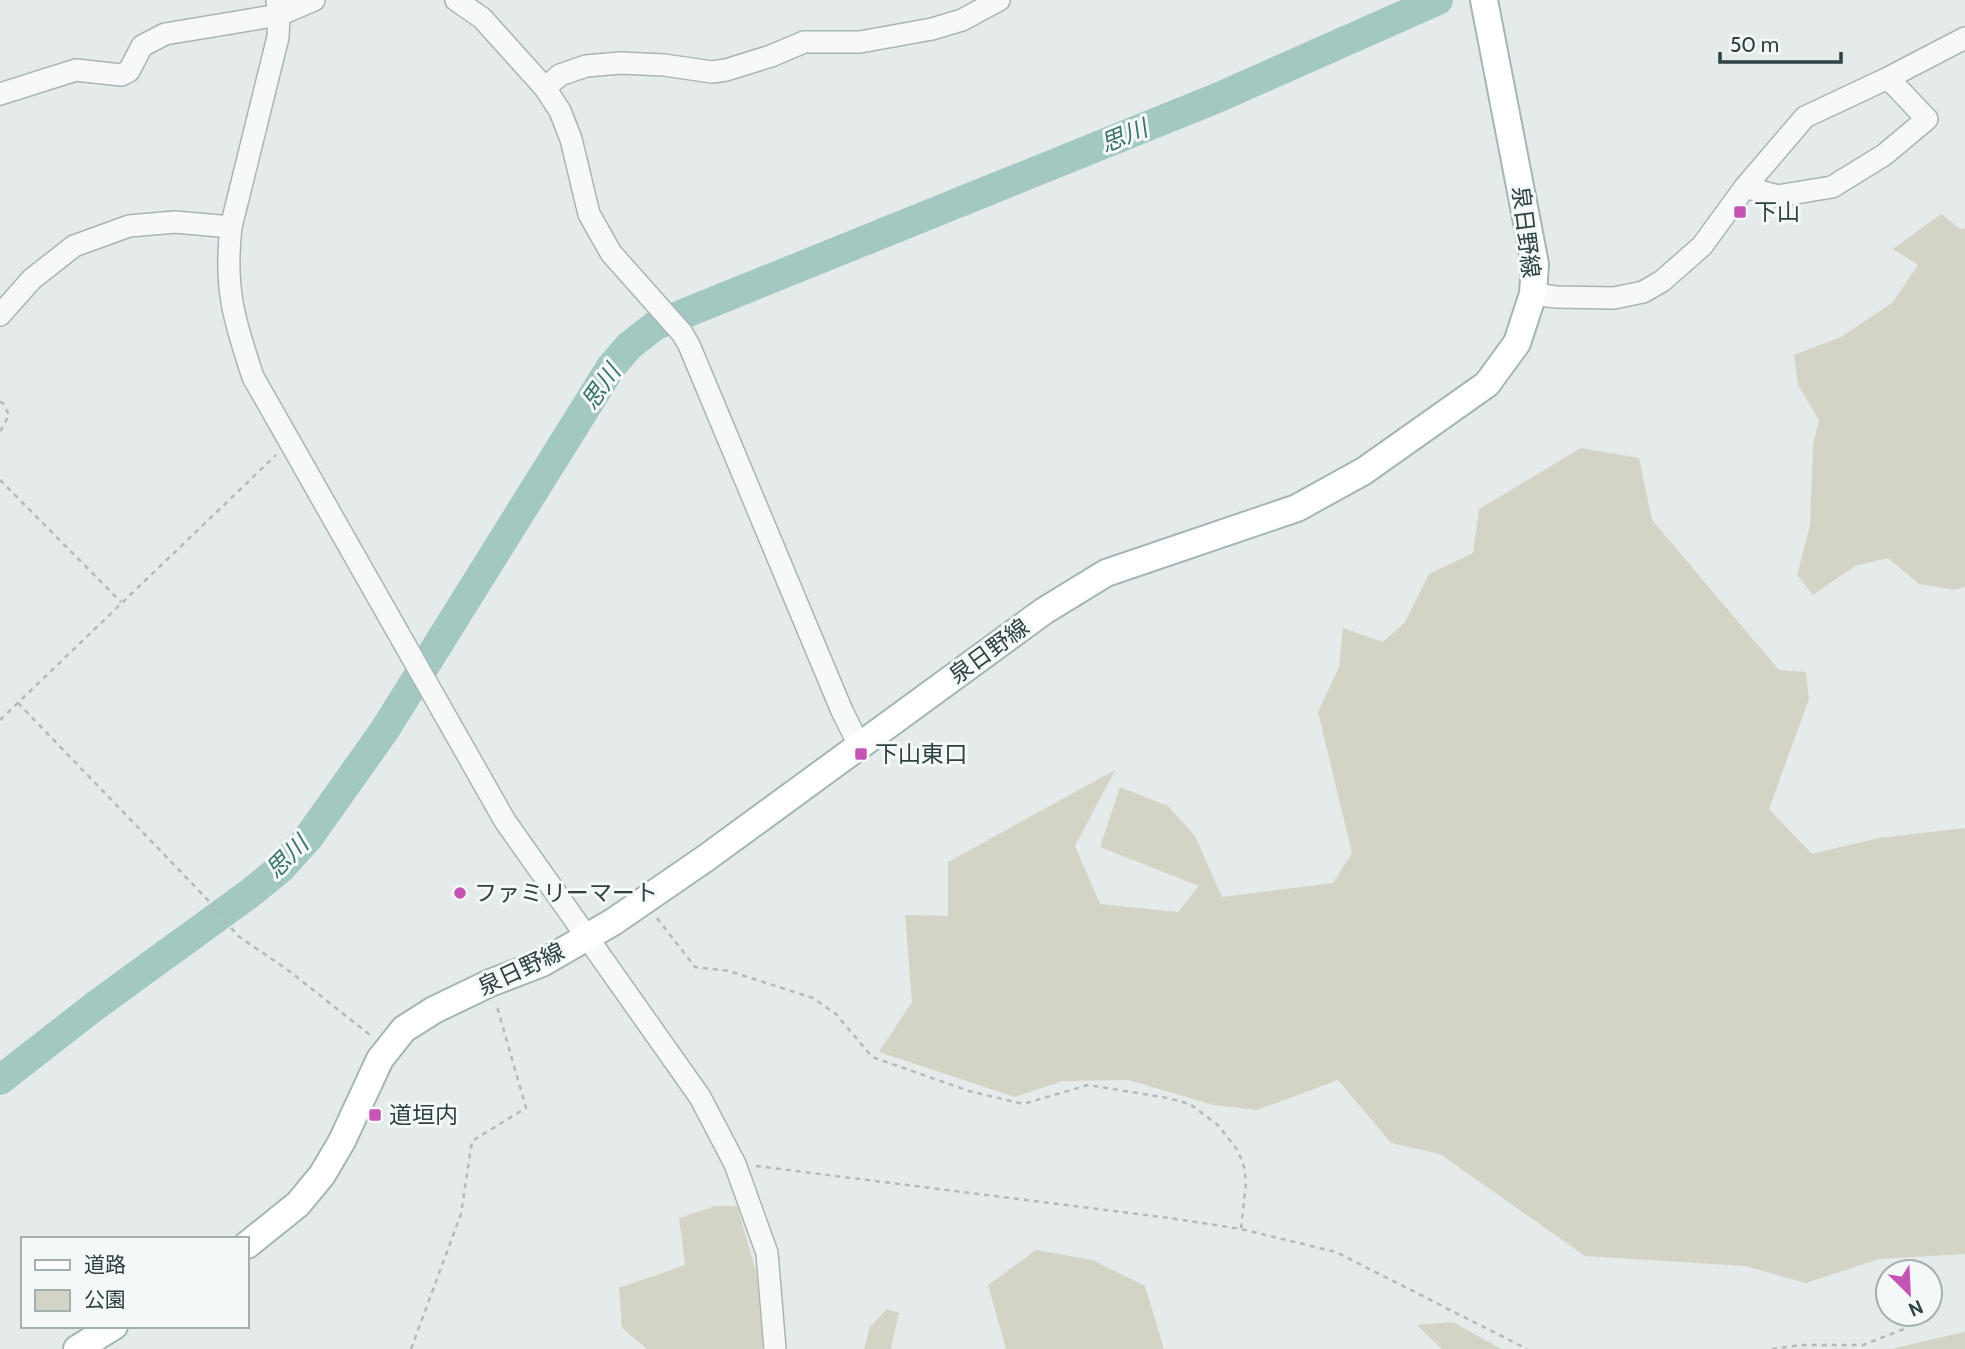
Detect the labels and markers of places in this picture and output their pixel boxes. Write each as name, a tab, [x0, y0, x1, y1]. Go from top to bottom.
place label: 下山	[1754, 198, 1800, 226]
marker: 下山	[1732, 204, 1748, 220]
place label: 下山東口	[875, 740, 967, 768]
marker: 下山東口	[853, 746, 869, 762]
place label: ファミリーマート	[474, 879, 658, 907]
marker: ファミリーマート	[452, 885, 468, 901]
place label: 道垣内	[389, 1101, 458, 1129]
marker: 道垣内	[367, 1107, 383, 1123]

